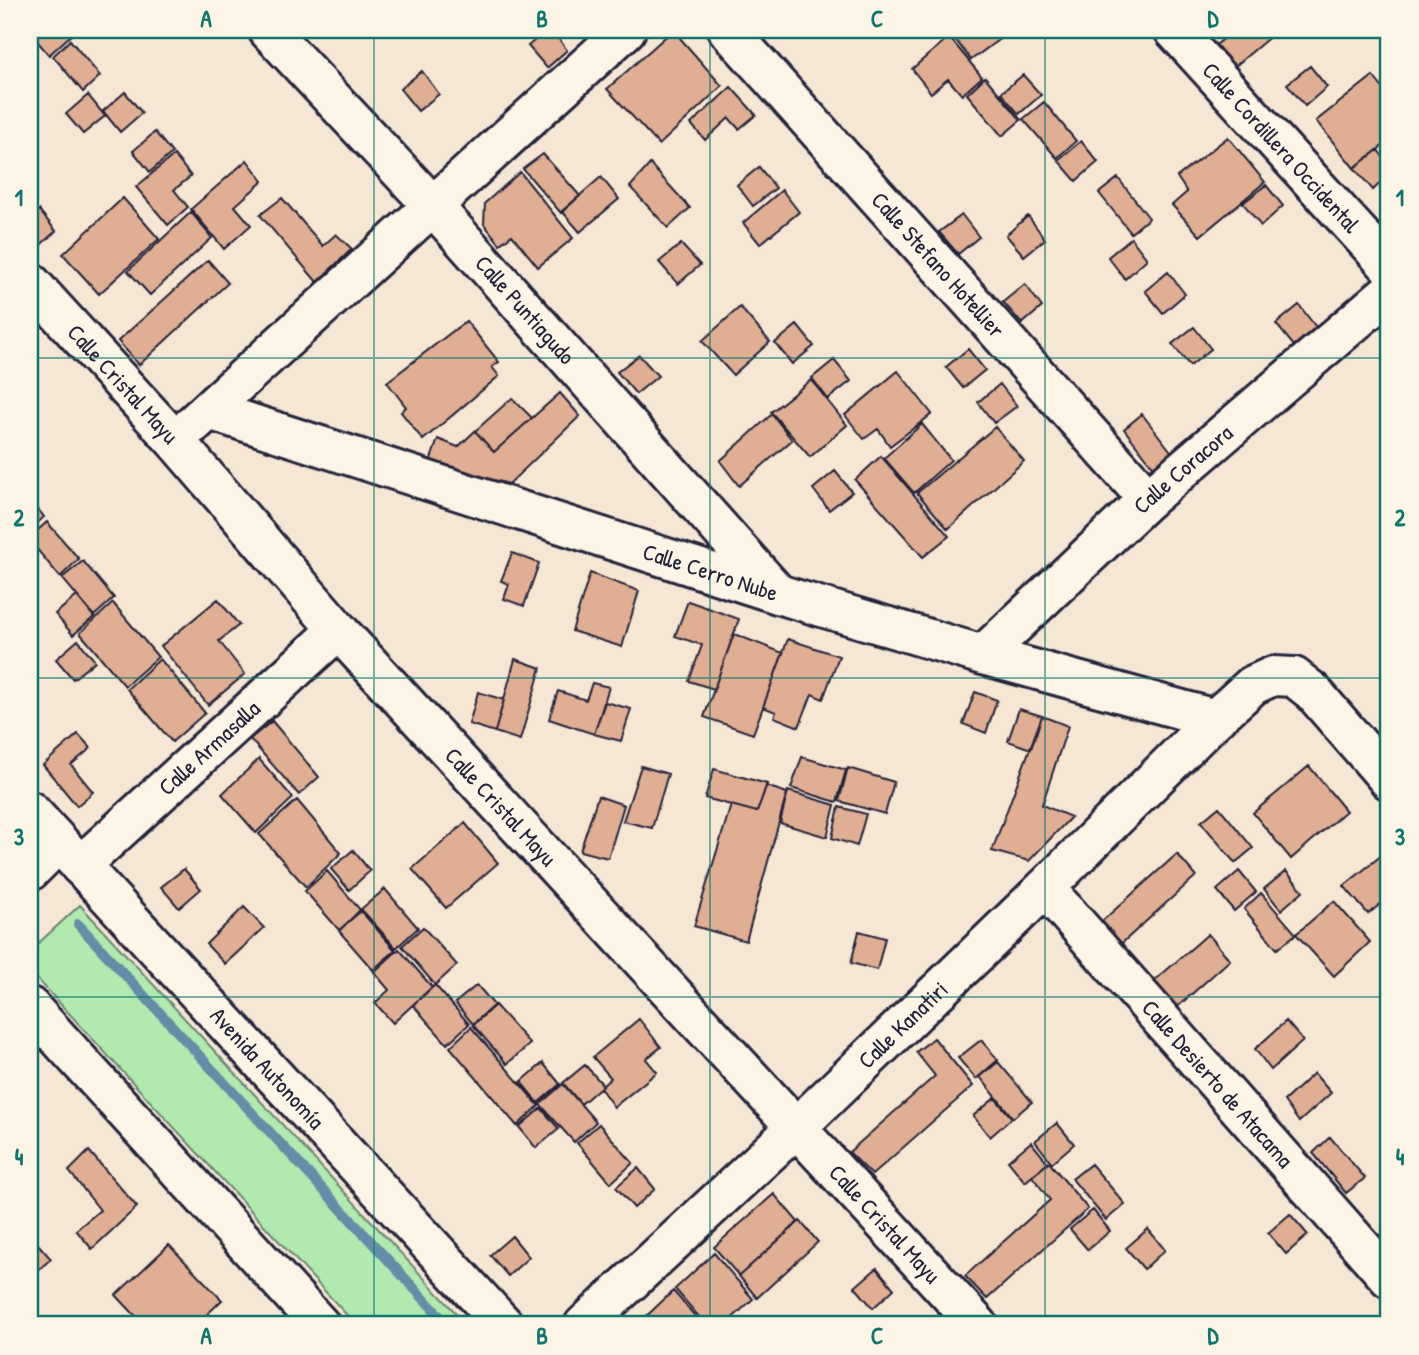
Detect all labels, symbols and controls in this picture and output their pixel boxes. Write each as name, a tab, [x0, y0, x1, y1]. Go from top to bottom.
text: A	[200, 3, 212, 34]
text: B	[536, 3, 548, 34]
text: C	[871, 3, 883, 34]
text: D	[1208, 3, 1220, 34]
street label: Calle Cordillera Occidental	[1196, 55, 1368, 240]
text: 1	[15, 182, 23, 213]
text: 1	[1396, 182, 1404, 213]
street label: Calle Stefano Hotellier	[865, 185, 1012, 344]
street label: Calle Puntiagudo	[469, 248, 583, 371]
street label: Calle Cristal Mayu	[61, 317, 186, 450]
street label: Calle Coracora	[1126, 417, 1239, 520]
text: 2	[14, 502, 25, 533]
text: 2	[1395, 502, 1406, 533]
street label: Calle Cerro Nube	[639, 535, 782, 608]
street label: Calle Armasalla	[151, 693, 266, 802]
street label: Calle Cristal Mayu	[438, 740, 564, 873]
text: 3	[14, 821, 24, 852]
text: 3	[1395, 821, 1405, 852]
street label: Calle Kanatiri	[851, 974, 954, 1075]
street label: Calle Desierto de Atacama	[1135, 993, 1301, 1174]
street label: Avenida Autonomía	[203, 1000, 332, 1136]
text: 4	[15, 1141, 24, 1172]
text: 4	[1396, 1141, 1405, 1172]
street label: Calle Cristal Mayu	[822, 1157, 948, 1290]
text: A	[200, 1320, 212, 1351]
text: B	[536, 1320, 548, 1351]
text: C	[871, 1320, 883, 1351]
text: D	[1208, 1320, 1220, 1351]

